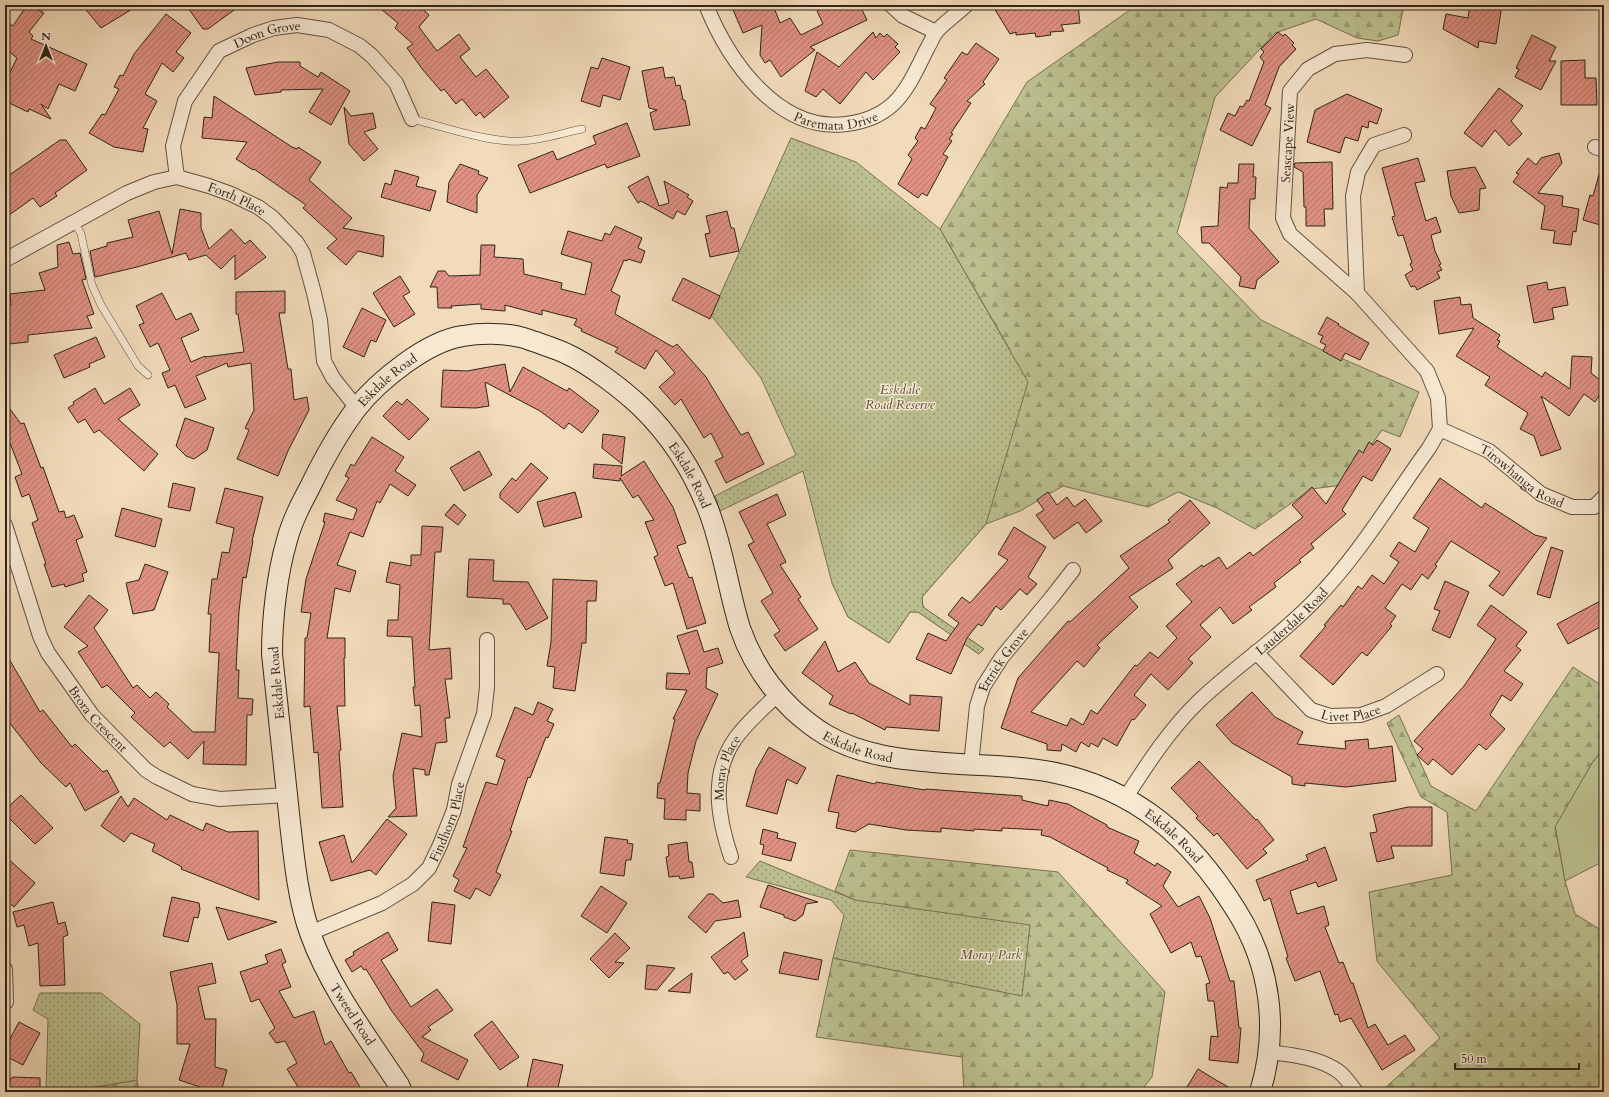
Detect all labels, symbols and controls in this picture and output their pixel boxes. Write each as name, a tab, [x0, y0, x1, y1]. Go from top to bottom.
street label: Doon Grove	[231, 17, 302, 53]
north arrow	[26, 26, 66, 66]
text: N	[41, 29, 51, 44]
street label: Seascape View	[1277, 102, 1299, 183]
street label: Paremata Drive	[791, 108, 881, 135]
street label: Forth Place	[205, 178, 270, 220]
street label: Eskdale Road	[354, 350, 421, 411]
park label: Eskdale Road Reserve	[865, 381, 936, 414]
street label: Eskdale Road	[664, 439, 715, 511]
street label: Tirowhanga Road	[1477, 440, 1566, 513]
street label: Lauderdale Road	[1252, 584, 1332, 660]
street label: Ettrick Grove	[974, 624, 1033, 694]
street label: Eskdale Road	[265, 646, 289, 720]
street label: Brora Crescent	[64, 682, 131, 756]
street label: Livet Place	[1318, 701, 1383, 726]
street label: Eskdale Road	[819, 727, 894, 767]
street label: Moray Place	[711, 731, 745, 801]
street label: Findhorn Place	[425, 780, 469, 865]
street label: Eskdale Road	[1141, 805, 1206, 867]
park label: Moray Park	[960, 946, 1022, 964]
street label: Tweed Road	[325, 980, 379, 1049]
scale bar	[1455, 1045, 1579, 1071]
text: 50 m	[1461, 1051, 1488, 1067]

